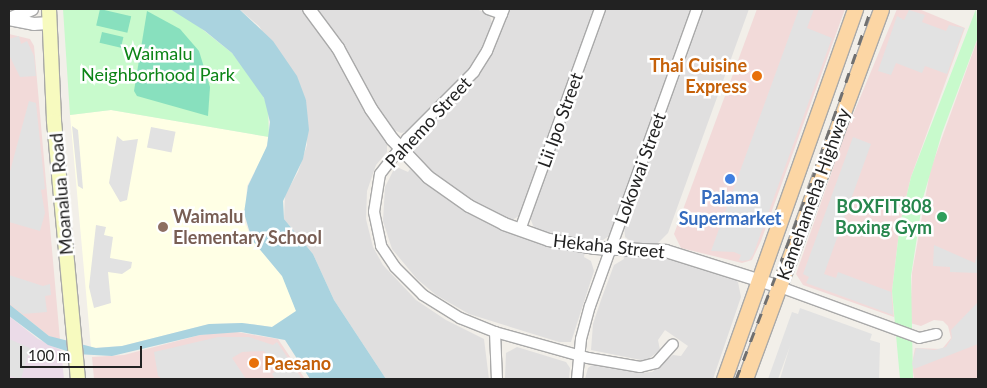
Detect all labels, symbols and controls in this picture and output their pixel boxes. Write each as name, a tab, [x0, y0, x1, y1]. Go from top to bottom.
park label: Waimalu Neighborhood Park	[81, 43, 235, 86]
place label: Thai Cuisine Express	[649, 55, 747, 98]
street label: Lii Ipo Street	[533, 69, 587, 171]
marker: Thai Cuisine Express	[751, 70, 763, 82]
street label: Pahemo Street	[381, 72, 475, 172]
street label: Kamehameha Highway	[772, 105, 854, 283]
street label: Lokowai Street	[610, 109, 670, 227]
street label: Moanalua Road	[45, 132, 77, 256]
marker: Palama Supermarket	[724, 173, 736, 185]
place label: Palama Supermarket	[679, 187, 781, 230]
place label: BOXFIT808 Boxing Gym	[835, 196, 932, 238]
place label: Waimalu Elementary School	[173, 206, 322, 248]
marker: BOXFIT808 Boxing Gym	[936, 211, 948, 223]
marker: Waimalu Elementary School	[157, 221, 169, 233]
street label: Hekaha Street	[552, 229, 666, 263]
scale bar	[22, 336, 145, 368]
text: 100 m	[28, 346, 70, 364]
place label: Paesano	[264, 352, 331, 374]
marker: Paesano	[248, 357, 260, 369]

